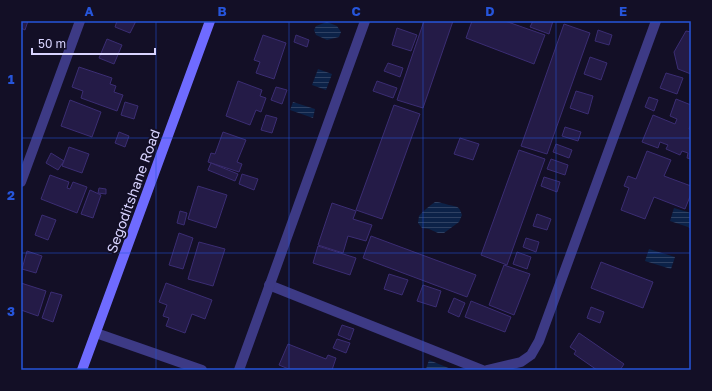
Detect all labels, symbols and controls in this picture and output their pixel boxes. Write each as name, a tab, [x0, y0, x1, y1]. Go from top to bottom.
text: A	[84, 3, 94, 19]
text: B	[217, 3, 227, 19]
text: C	[351, 3, 361, 19]
text: D	[485, 3, 495, 19]
text: E	[619, 3, 627, 19]
scale bar	[32, 30, 155, 56]
text: 50 m	[38, 36, 66, 51]
text: 1	[8, 71, 15, 87]
street label: Segoditshane Road	[103, 127, 163, 255]
text: 2	[7, 187, 15, 203]
text: 3	[7, 303, 15, 319]

